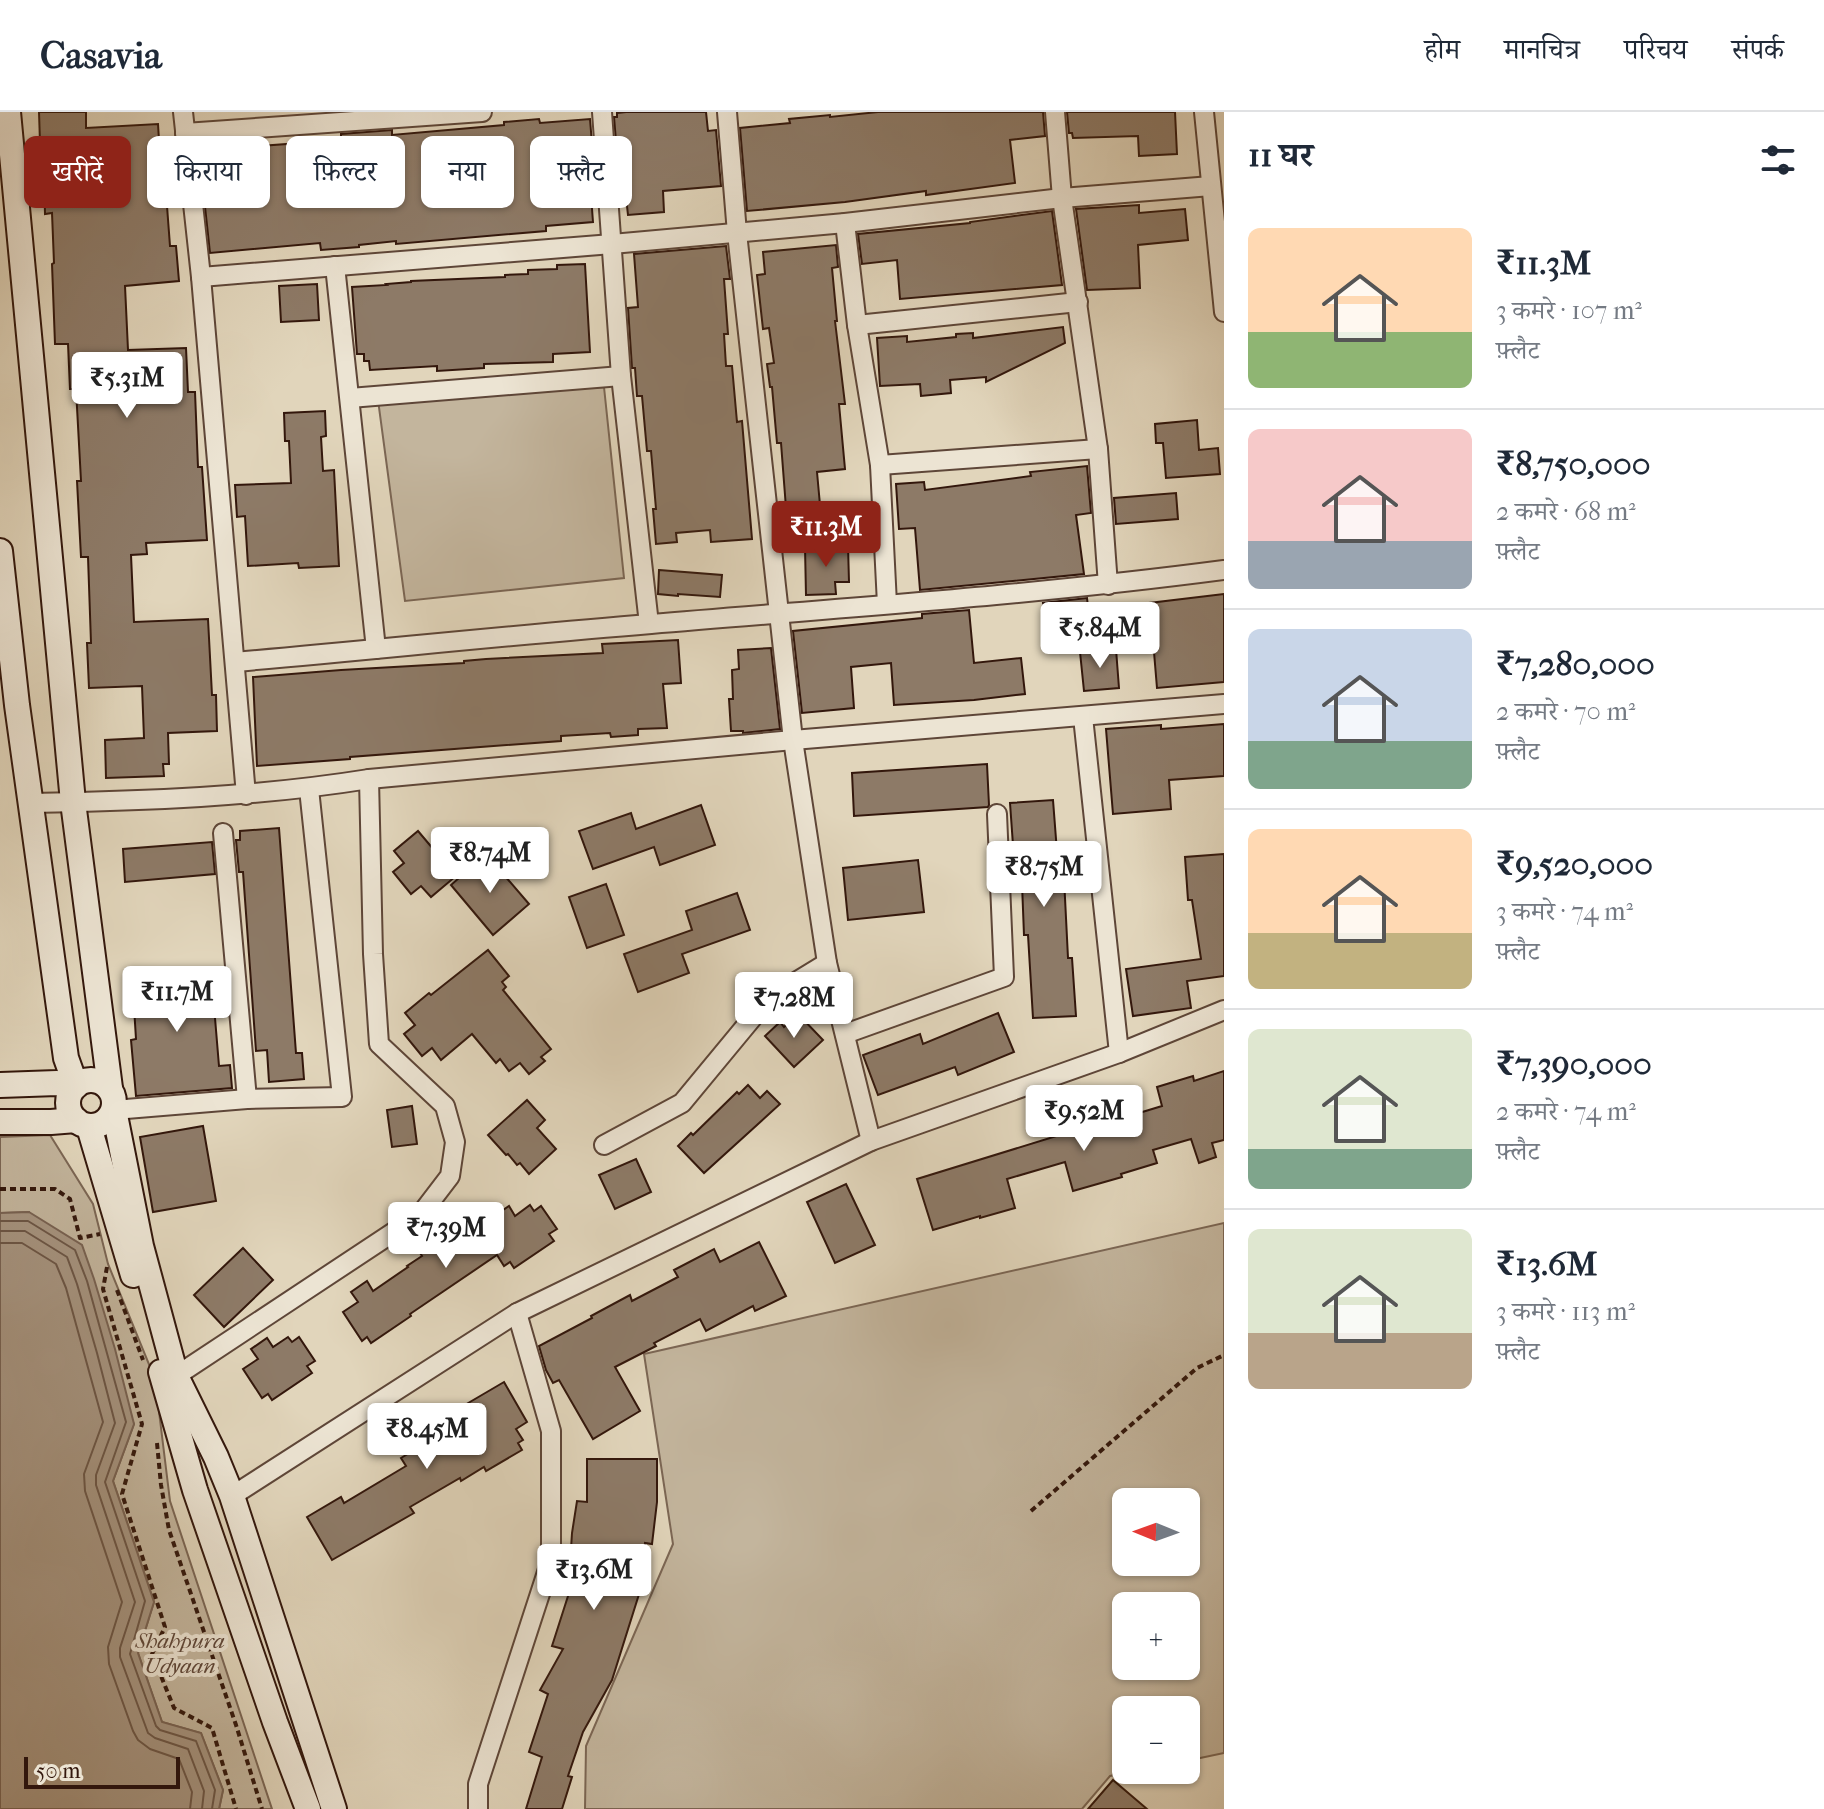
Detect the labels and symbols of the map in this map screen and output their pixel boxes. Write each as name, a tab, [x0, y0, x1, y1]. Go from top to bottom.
pin: ₹5.31M	[62, 352, 192, 420]
pin: ₹11.3M	[761, 501, 891, 569]
pin: ₹5.84M	[1035, 602, 1165, 670]
pin: ₹8.74M	[425, 827, 555, 895]
pin: ₹8.75M	[979, 841, 1109, 909]
pin: ₹11.7M	[112, 966, 242, 1034]
pin: ₹7.28M	[729, 972, 859, 1040]
pin: ₹9.52M	[1019, 1085, 1149, 1153]
pin: ₹7.39M	[381, 1202, 511, 1270]
pin: ₹8.45M	[362, 1403, 492, 1471]
north arrow	[1112, 1488, 1200, 1576]
pin: ₹13.6M	[529, 1544, 659, 1612]
park label: Shahpura Udyaan	[134, 1628, 225, 1679]
scale bar	[24, 1753, 180, 1789]

